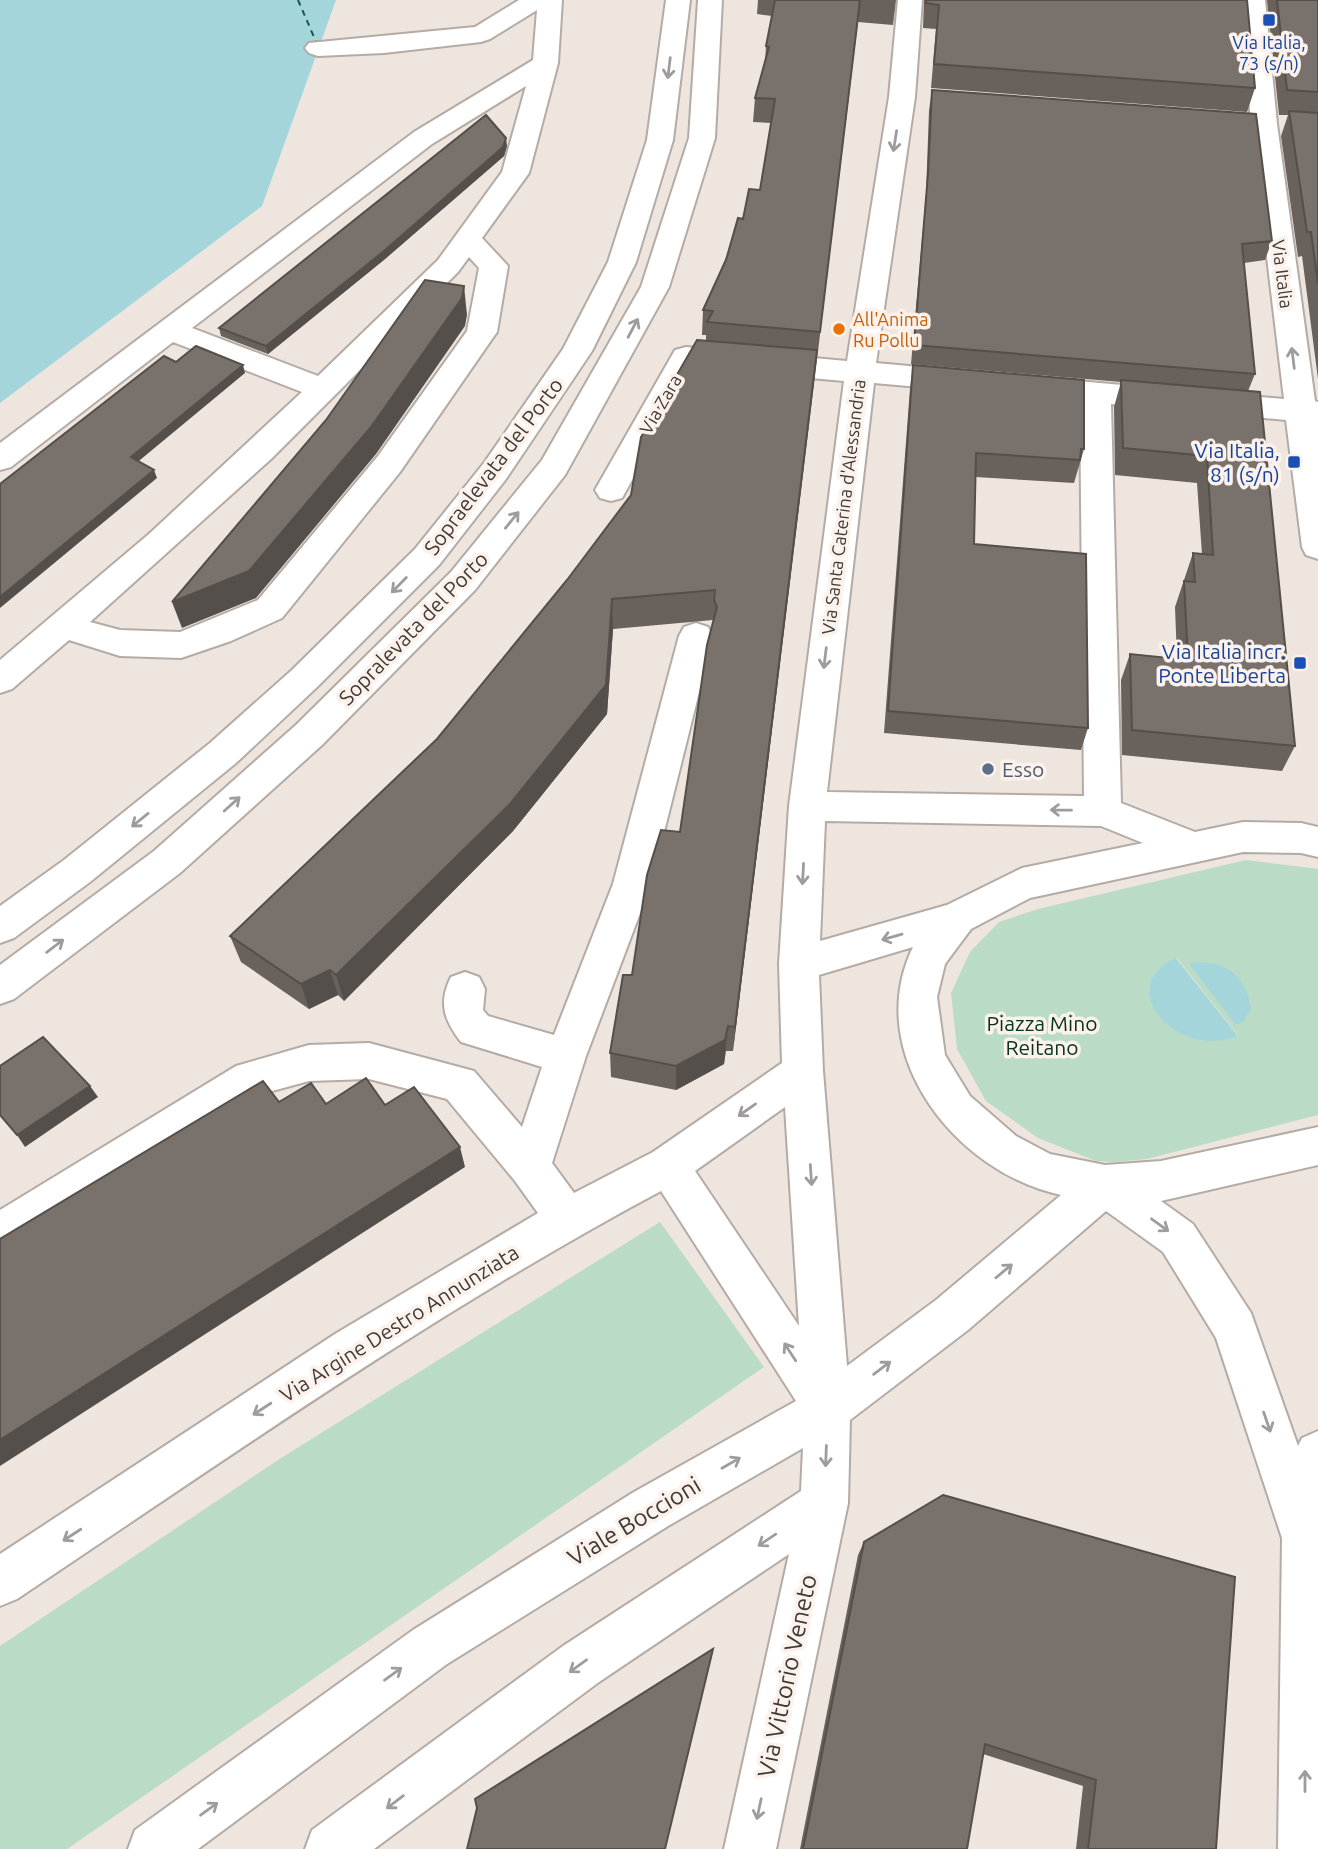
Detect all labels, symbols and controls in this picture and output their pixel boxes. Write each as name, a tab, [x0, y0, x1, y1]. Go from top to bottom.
marker: Via Italia, 73 (s/n)	[1261, 12, 1277, 28]
place label: Via Italia, 73 (s/n)	[1232, 32, 1306, 74]
one-way arrow	[663, 56, 676, 79]
one-way arrow	[888, 129, 901, 152]
street label: Via Italia	[1269, 239, 1297, 309]
place label: All'Anima Ru Pollu	[853, 309, 928, 350]
one-way arrow	[626, 318, 640, 339]
marker: All'Anima Ru Pollu	[831, 321, 847, 337]
one-way arrow	[1287, 347, 1300, 370]
street label: Via Zara	[635, 371, 685, 437]
street label: Sopraelevata del Porto	[419, 373, 567, 559]
street label: Via Santa Caterina d'Alessandria	[817, 378, 869, 636]
place label: Via Italia, 81 (s/n)	[1194, 438, 1280, 486]
marker: Via Italia, 81 (s/n)	[1286, 454, 1302, 470]
one-way arrow	[504, 512, 520, 530]
street label: Sopralevata del Porto	[334, 546, 492, 710]
one-way arrow	[391, 577, 408, 594]
place label: Via Italia incr. Ponte Liberta	[1158, 639, 1286, 687]
one-way arrow	[818, 646, 831, 668]
marker: Via Italia incr. Ponte Liberta	[1292, 655, 1308, 671]
place label: Esso	[1002, 757, 1044, 781]
marker: Esso	[980, 761, 996, 777]
one-way arrow	[223, 795, 240, 812]
one-way arrow	[1050, 803, 1073, 817]
one-way arrow	[132, 812, 150, 828]
one-way arrow	[797, 862, 810, 885]
one-way arrow	[881, 931, 903, 944]
one-way arrow	[45, 938, 63, 953]
park label: Piazza Mino Reitano	[987, 1011, 1097, 1059]
one-way arrow	[738, 1103, 757, 1117]
one-way arrow	[804, 1163, 817, 1186]
one-way arrow	[1150, 1218, 1169, 1233]
street label: Via Argine Destro Annunziata	[275, 1239, 523, 1407]
one-way arrow	[995, 1263, 1013, 1279]
one-way arrow	[782, 1343, 797, 1362]
one-way arrow	[872, 1361, 891, 1376]
one-way arrow	[253, 1402, 272, 1416]
one-way arrow	[1261, 1411, 1274, 1433]
one-way arrow	[819, 1444, 832, 1467]
one-way arrow	[721, 1456, 741, 1470]
street label: Viale Boccioni	[563, 1471, 705, 1571]
one-way arrow	[63, 1527, 82, 1542]
one-way arrow	[758, 1533, 777, 1548]
street label: Via Vittorio Veneto	[752, 1572, 822, 1780]
one-way arrow	[569, 1659, 588, 1674]
one-way arrow	[383, 1667, 402, 1681]
one-way arrow	[1298, 1770, 1312, 1793]
one-way arrow	[386, 1794, 405, 1809]
one-way arrow	[751, 1797, 765, 1820]
one-way arrow	[199, 1801, 218, 1816]

